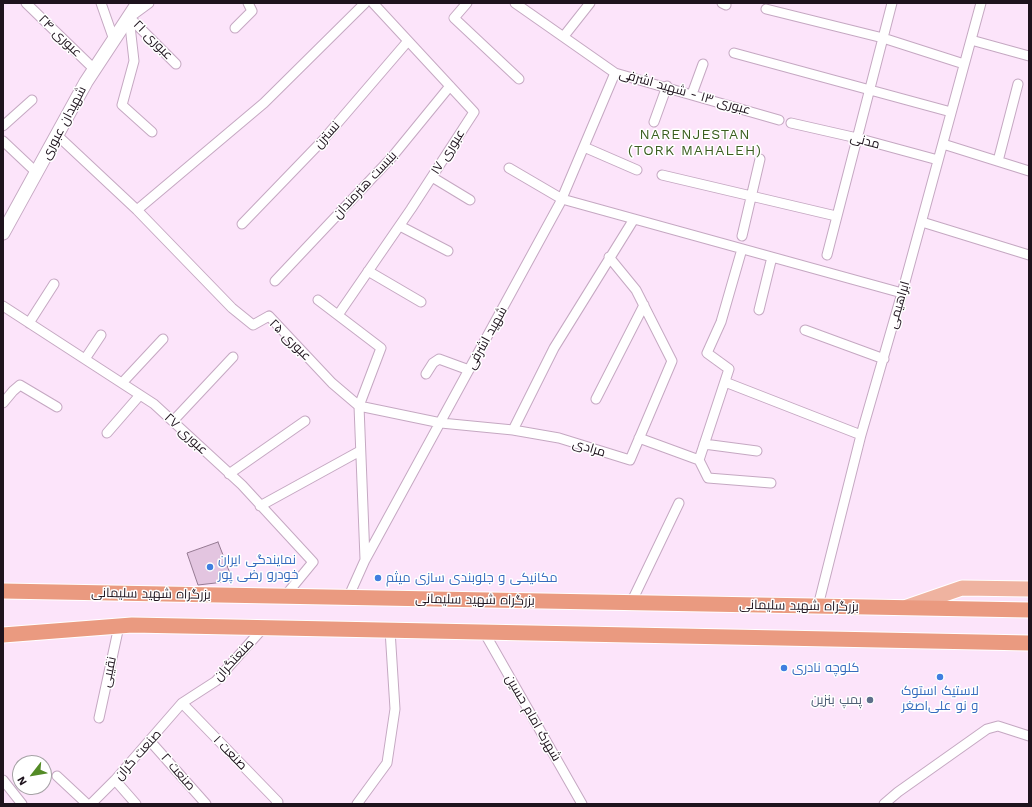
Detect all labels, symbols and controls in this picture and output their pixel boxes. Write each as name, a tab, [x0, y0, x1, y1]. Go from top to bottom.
street label: عبوری ۲۴	[35, 12, 85, 60]
street label: عبوری ۲۱	[130, 17, 176, 63]
street label: عبوری ۱۳ - شهید اشرفی	[617, 66, 753, 118]
street label: شهیدان عبوری	[38, 84, 90, 162]
street label: نسترن	[311, 118, 343, 152]
street label: عبوری ۱۷	[428, 127, 468, 177]
district label: NARENJESTAN (TORK MAHALEH)	[628, 127, 762, 160]
street label: مدنی	[848, 130, 882, 152]
street label: بنبست هنرمندان	[330, 148, 400, 222]
street label: ابراهیمی	[885, 279, 913, 331]
street label: شهید اشرفی	[463, 304, 511, 372]
street label: عبوری ۲۵	[266, 316, 314, 364]
street label: عبوری ۲۷	[161, 410, 211, 458]
street label: مرادی	[571, 436, 607, 460]
place label: نمایندگی ایران خودرو رضی پور	[218, 552, 298, 583]
marker: نمایندگی ایران خودرو رضی پور	[205, 562, 215, 572]
place label: مکانیکی و جلوبندی سازی میثم	[386, 570, 558, 586]
marker: مکانیکی و جلوبندی سازی میثم	[373, 573, 383, 583]
street label: بزرگراه شهید سلیمانی	[91, 585, 211, 603]
street label: بزرگراه شهید سلیمانی	[415, 591, 535, 609]
street label: بزرگراه شهید سلیمانی	[739, 597, 859, 615]
street label: صنعتگران	[211, 636, 257, 684]
street label: نقیبی	[98, 655, 120, 689]
place label: کلوچه نادری	[792, 660, 859, 676]
marker: کلوچه نادری	[779, 663, 789, 673]
street label: شهرک امام حسین	[502, 672, 564, 764]
marker: لاستیک استوک و نو علی‌اصغر	[935, 672, 945, 682]
place label: لاستیک استوک و نو علی‌اصغر	[901, 683, 979, 714]
place label: پمپ بنزین	[811, 692, 862, 708]
marker: پمپ بنزین	[865, 695, 875, 705]
street label: صنعت گران	[111, 727, 165, 783]
street label: صنعت ۱	[210, 733, 250, 773]
street label: صنعت ۲	[157, 750, 199, 794]
north arrow	[12, 755, 52, 795]
text: N	[14, 774, 30, 788]

